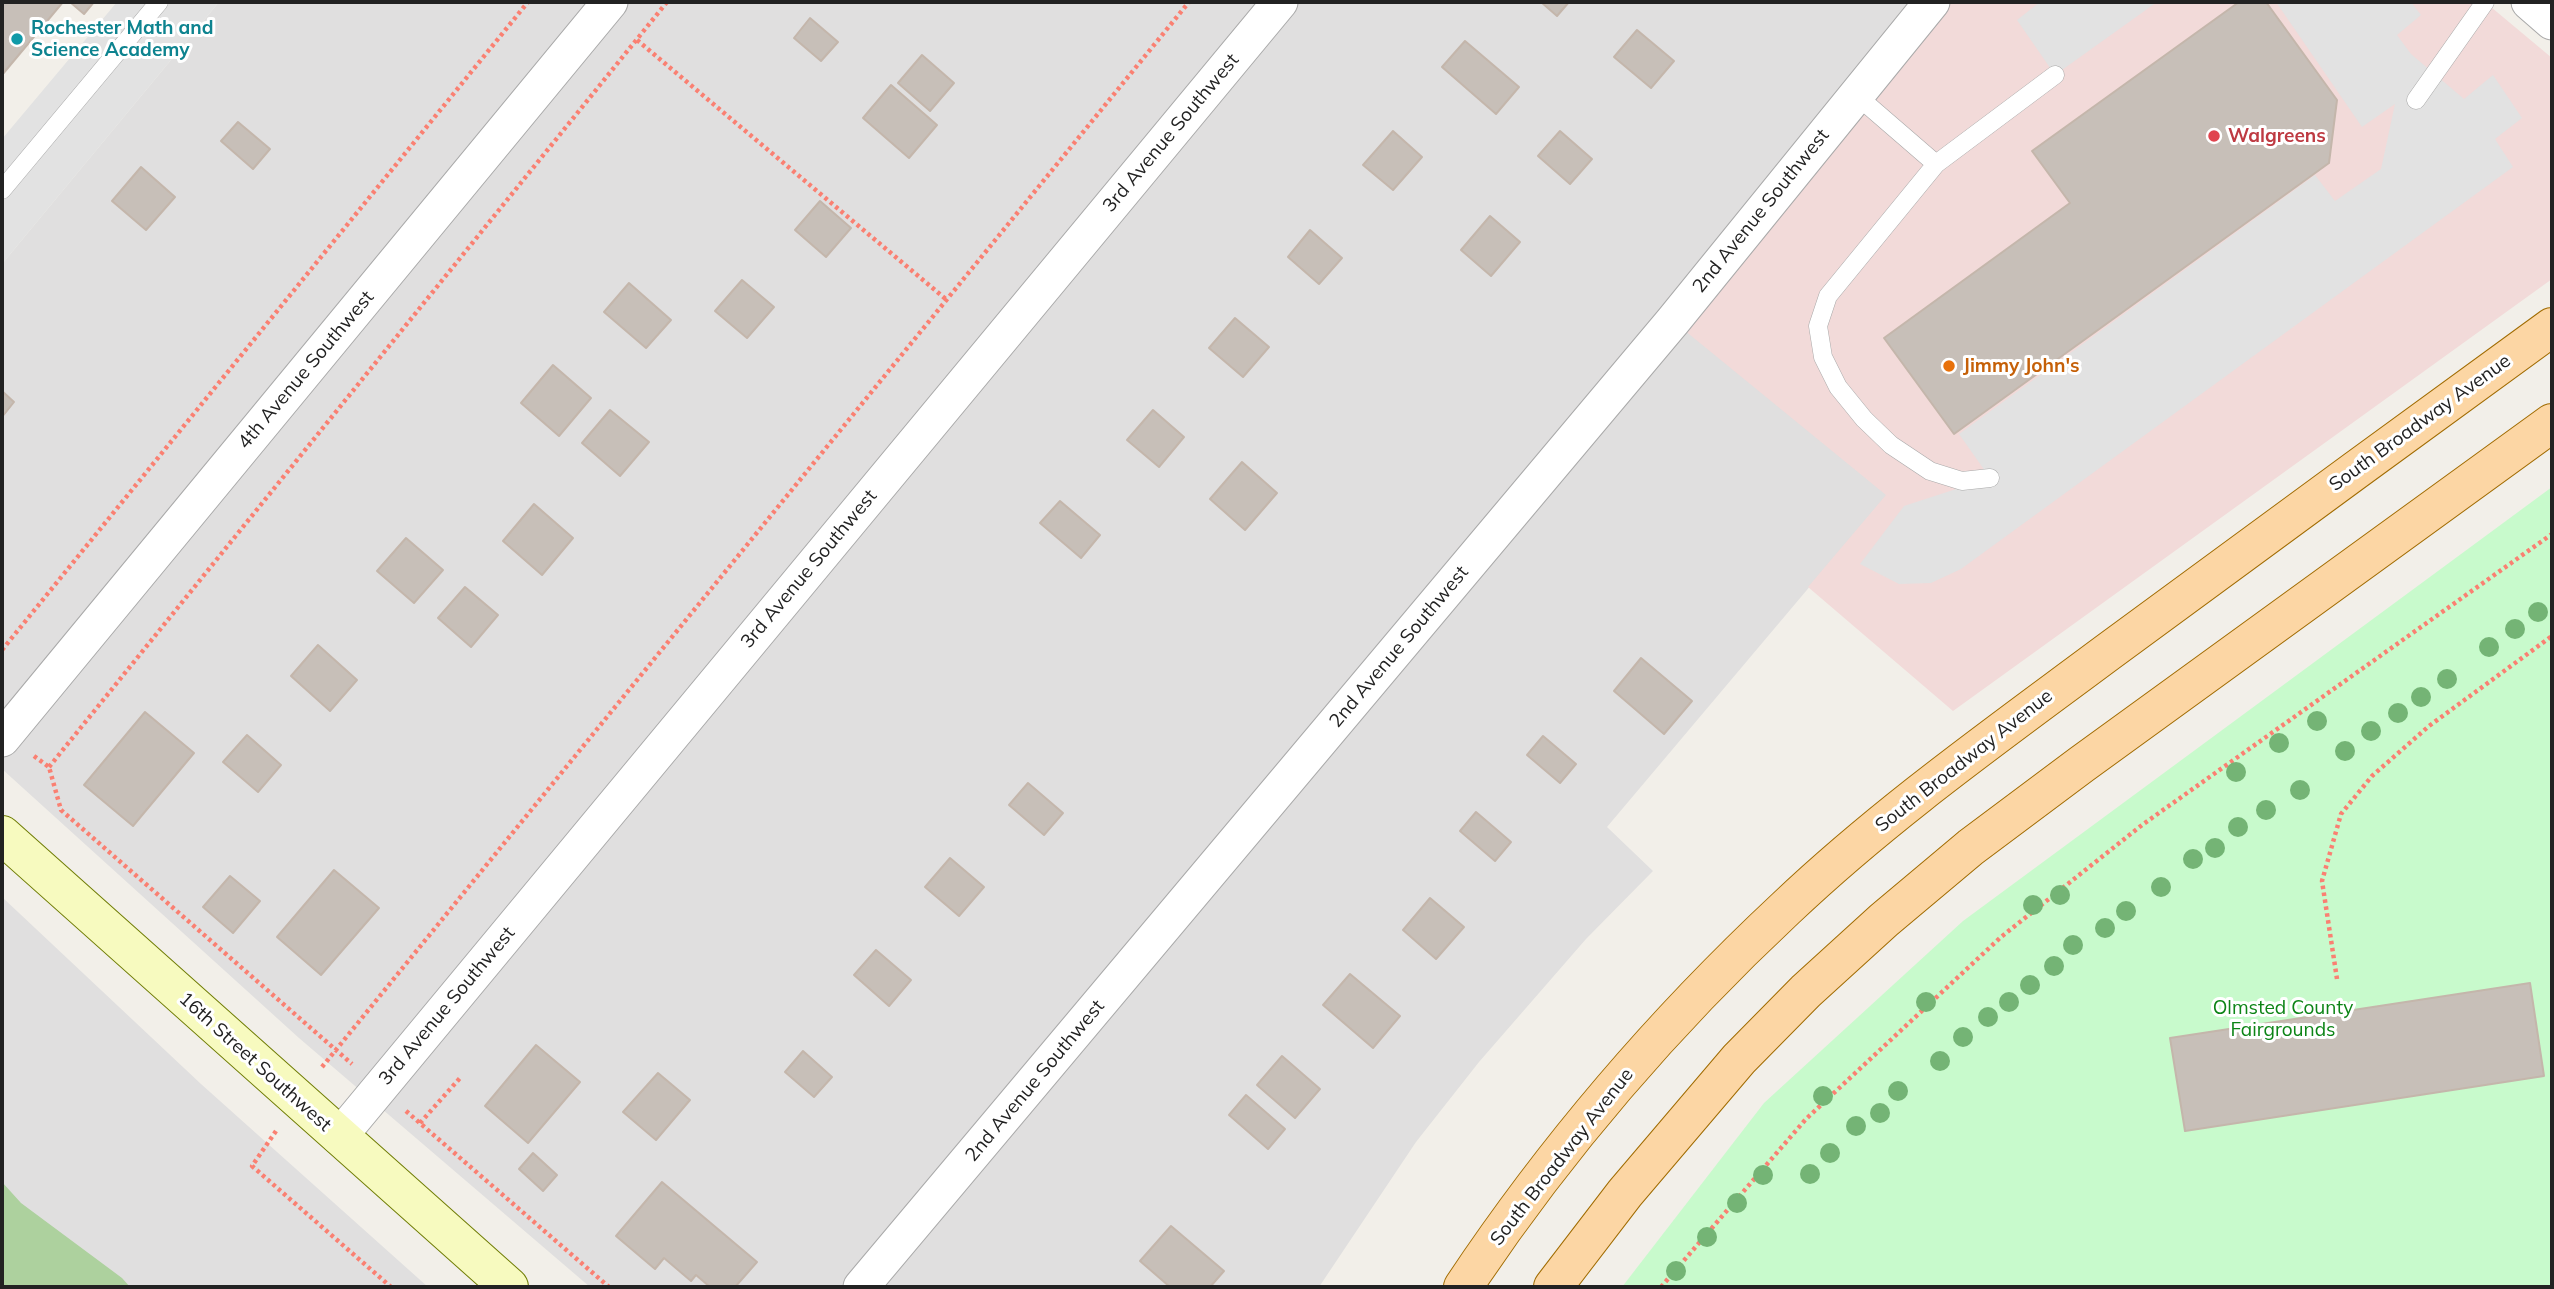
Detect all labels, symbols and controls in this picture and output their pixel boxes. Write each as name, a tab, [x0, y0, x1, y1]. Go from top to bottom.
place label: Rochester Math and Science Academy	[31, 17, 214, 61]
marker: Rochester Math and Science Academy	[9, 31, 25, 47]
street label: 3rd Avenue Southwest	[1098, 49, 1244, 217]
street label: 2nd Avenue Southwest	[1688, 125, 1834, 297]
place label: Walgreens	[2228, 125, 2326, 147]
marker: Walgreens	[2206, 128, 2222, 144]
street label: 4th Avenue Southwest	[233, 286, 379, 454]
street label: South Broadway Avenue	[2325, 350, 2515, 496]
place label: Jimmy John's	[1963, 355, 2080, 377]
marker: Jimmy John's	[1941, 358, 1957, 374]
street label: 3rd Avenue Southwest	[736, 485, 882, 653]
street label: 2nd Avenue Southwest	[1325, 562, 1473, 732]
street label: South Broadway Avenue	[1871, 685, 2057, 837]
street label: 3rd Avenue Southwest	[374, 922, 520, 1090]
street label: 16th Street Southwest	[174, 988, 336, 1136]
street label: 2nd Avenue Southwest	[961, 996, 1109, 1166]
park label: Olmsted County Fairgrounds	[2213, 997, 2353, 1041]
street label: South Broadway Avenue	[1486, 1064, 1638, 1250]

